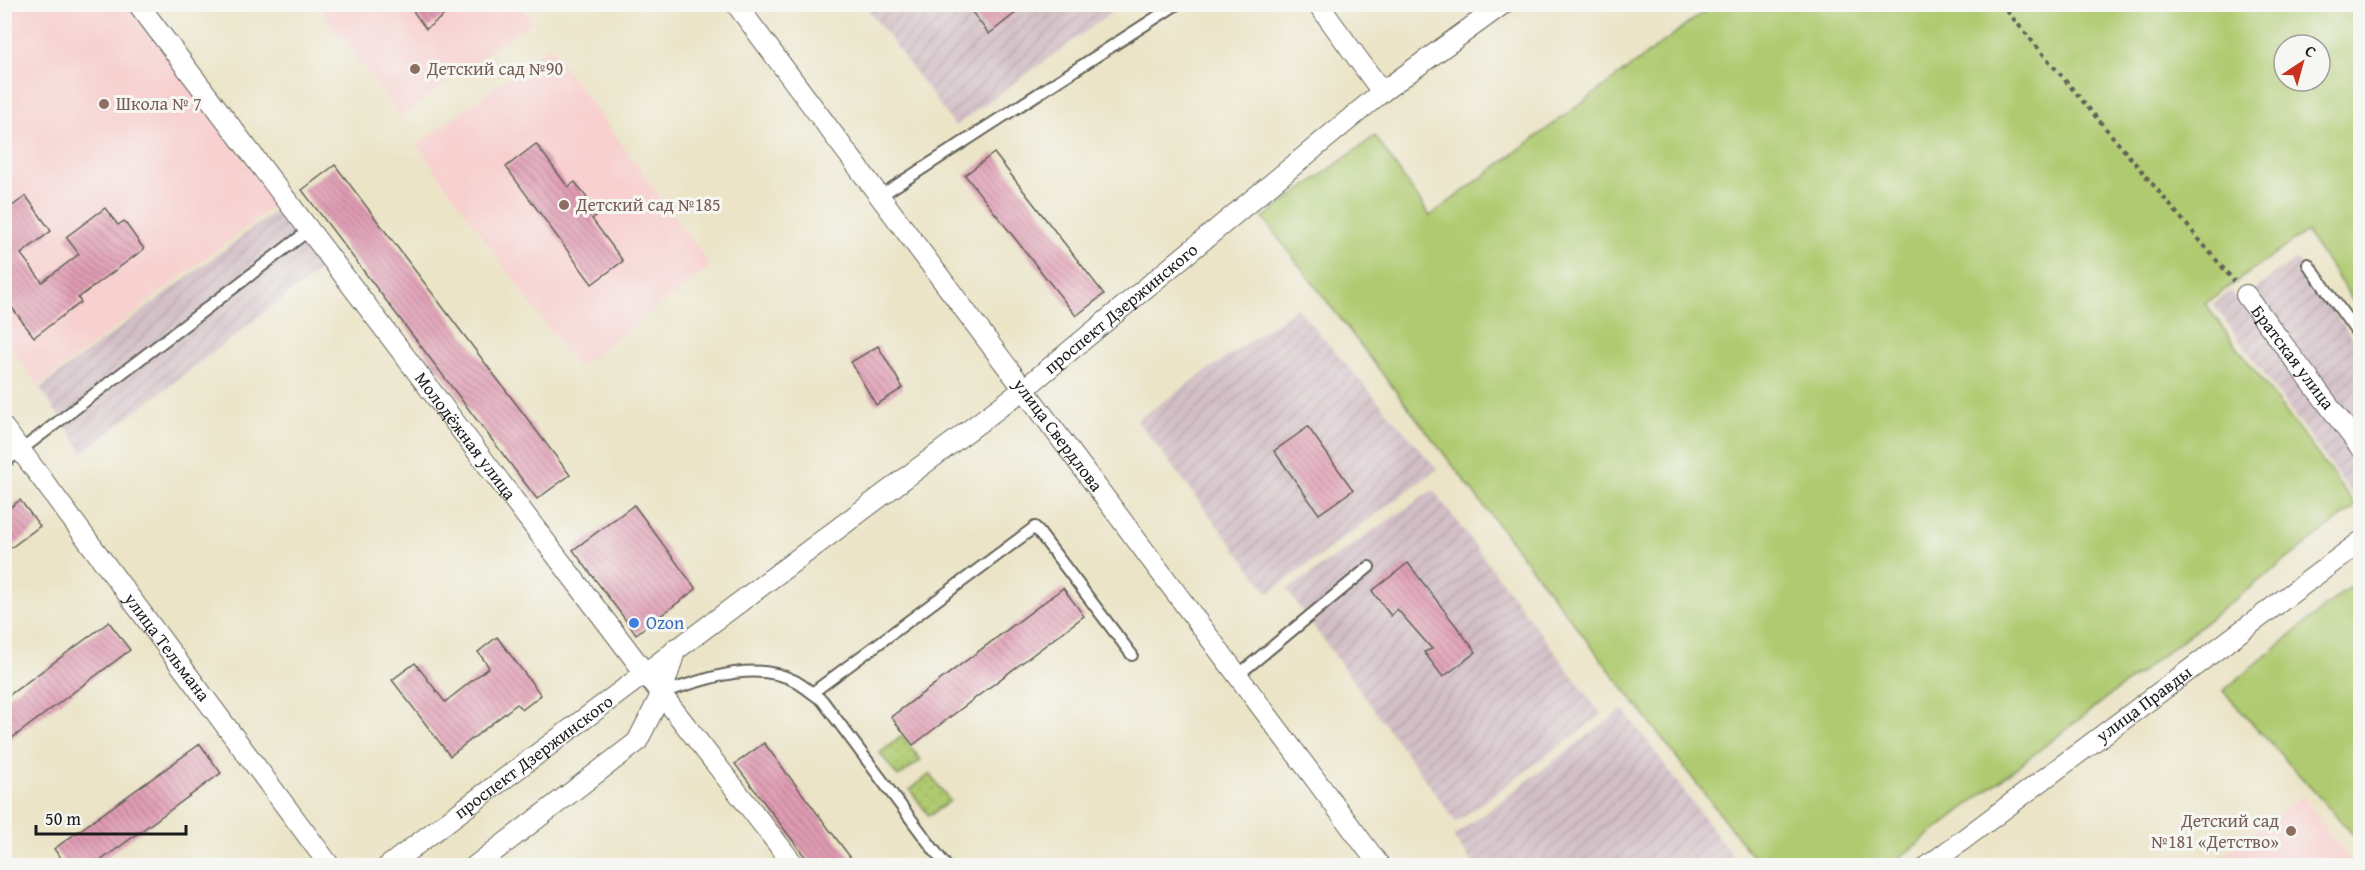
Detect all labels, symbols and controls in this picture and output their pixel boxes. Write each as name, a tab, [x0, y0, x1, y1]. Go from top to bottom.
north arrow	[2272, 33, 2332, 93]
text: С	[2300, 38, 2322, 63]
place label: Детский сад №90	[426, 55, 563, 82]
marker: Детский сад №90	[408, 62, 422, 76]
place label: Школа № 7	[116, 90, 202, 117]
marker: Школа № 7	[97, 97, 111, 111]
place label: Детский сад №185	[575, 191, 721, 218]
marker: Детский сад №185	[557, 198, 571, 212]
street label: проспект Дзержинского	[1038, 236, 1204, 380]
street label: Братская улица	[2245, 299, 2342, 416]
street label: Молодёжная улица	[408, 366, 523, 506]
street label: улица Свердлова	[1006, 372, 1110, 497]
street label: улица Тельмана	[117, 586, 217, 707]
place label: Ozon	[646, 609, 684, 636]
marker: Ozon	[627, 616, 641, 630]
street label: улица Правды	[2089, 658, 2198, 749]
street label: проспект Дзержинского	[448, 688, 619, 825]
scale bar	[36, 798, 186, 836]
text: 50 m	[45, 805, 81, 832]
place label: Детский сад №181 «Детство»	[2151, 807, 2279, 855]
marker: Детский сад №181 «Детство»	[2284, 824, 2298, 838]

